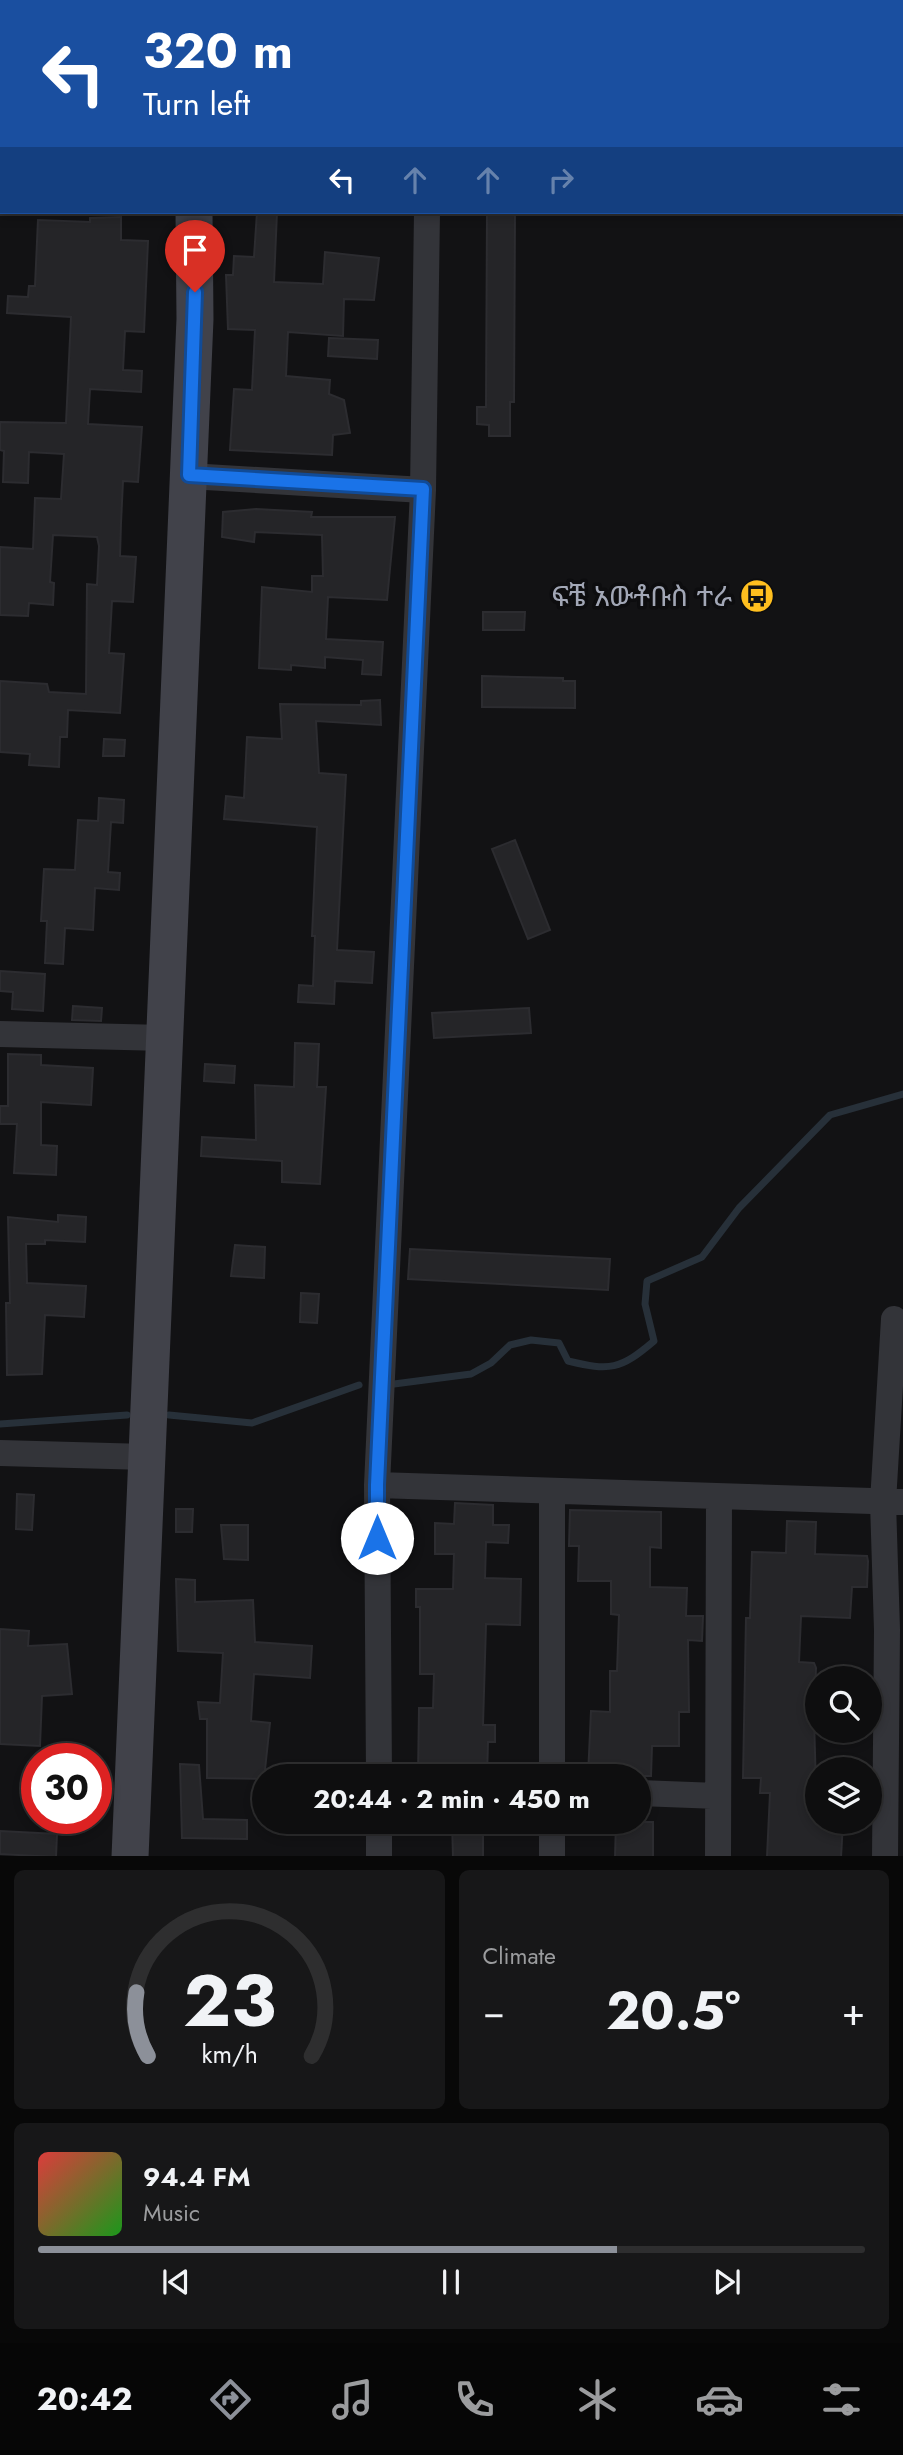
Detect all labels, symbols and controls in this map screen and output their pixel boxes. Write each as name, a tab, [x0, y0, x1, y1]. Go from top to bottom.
text: 320 m	[143, 16, 293, 86]
icon: left	[28, 28, 119, 119]
text: Turn left	[143, 81, 250, 127]
icon: left	[323, 161, 361, 199]
icon: ahead	[396, 161, 434, 199]
icon: ahead	[469, 161, 507, 199]
icon: right	[542, 161, 580, 199]
pin	[165, 220, 225, 292]
icon: arrive	[176, 231, 214, 269]
place label: ፍቼ አውቶቡስ ተራ	[551, 576, 732, 617]
bus stop icon: ፍቼ አውቶቡስ ተራ	[738, 577, 776, 615]
position arrow	[340, 1501, 414, 1575]
map controls	[805, 1666, 882, 1834]
button: search	[805, 1666, 882, 1743]
speed limit sign: 30	[21, 1743, 112, 1834]
button: layers	[805, 1757, 882, 1834]
text: 20:44 · 2 min · 450 m	[313, 1780, 590, 1818]
text: Climate	[483, 1939, 556, 1973]
text: 23	[183, 1948, 276, 2053]
text: 20.5°	[606, 1973, 740, 2049]
text: −	[483, 1984, 505, 2039]
text: +	[842, 1984, 865, 2039]
text: km/h	[201, 2035, 258, 2071]
text: 94.4 FM	[143, 2158, 250, 2196]
text: Music	[143, 2196, 200, 2230]
icon: previous	[157, 2263, 195, 2301]
icon: pause	[432, 2263, 470, 2301]
icon: next	[708, 2263, 746, 2301]
icon: directions	[206, 2375, 255, 2424]
icon: music	[328, 2375, 377, 2424]
icon: phone	[450, 2375, 499, 2424]
icon: climate	[573, 2375, 622, 2424]
icon: car	[695, 2375, 744, 2424]
icon: filters	[817, 2375, 866, 2424]
text: 20:42	[37, 2376, 132, 2422]

